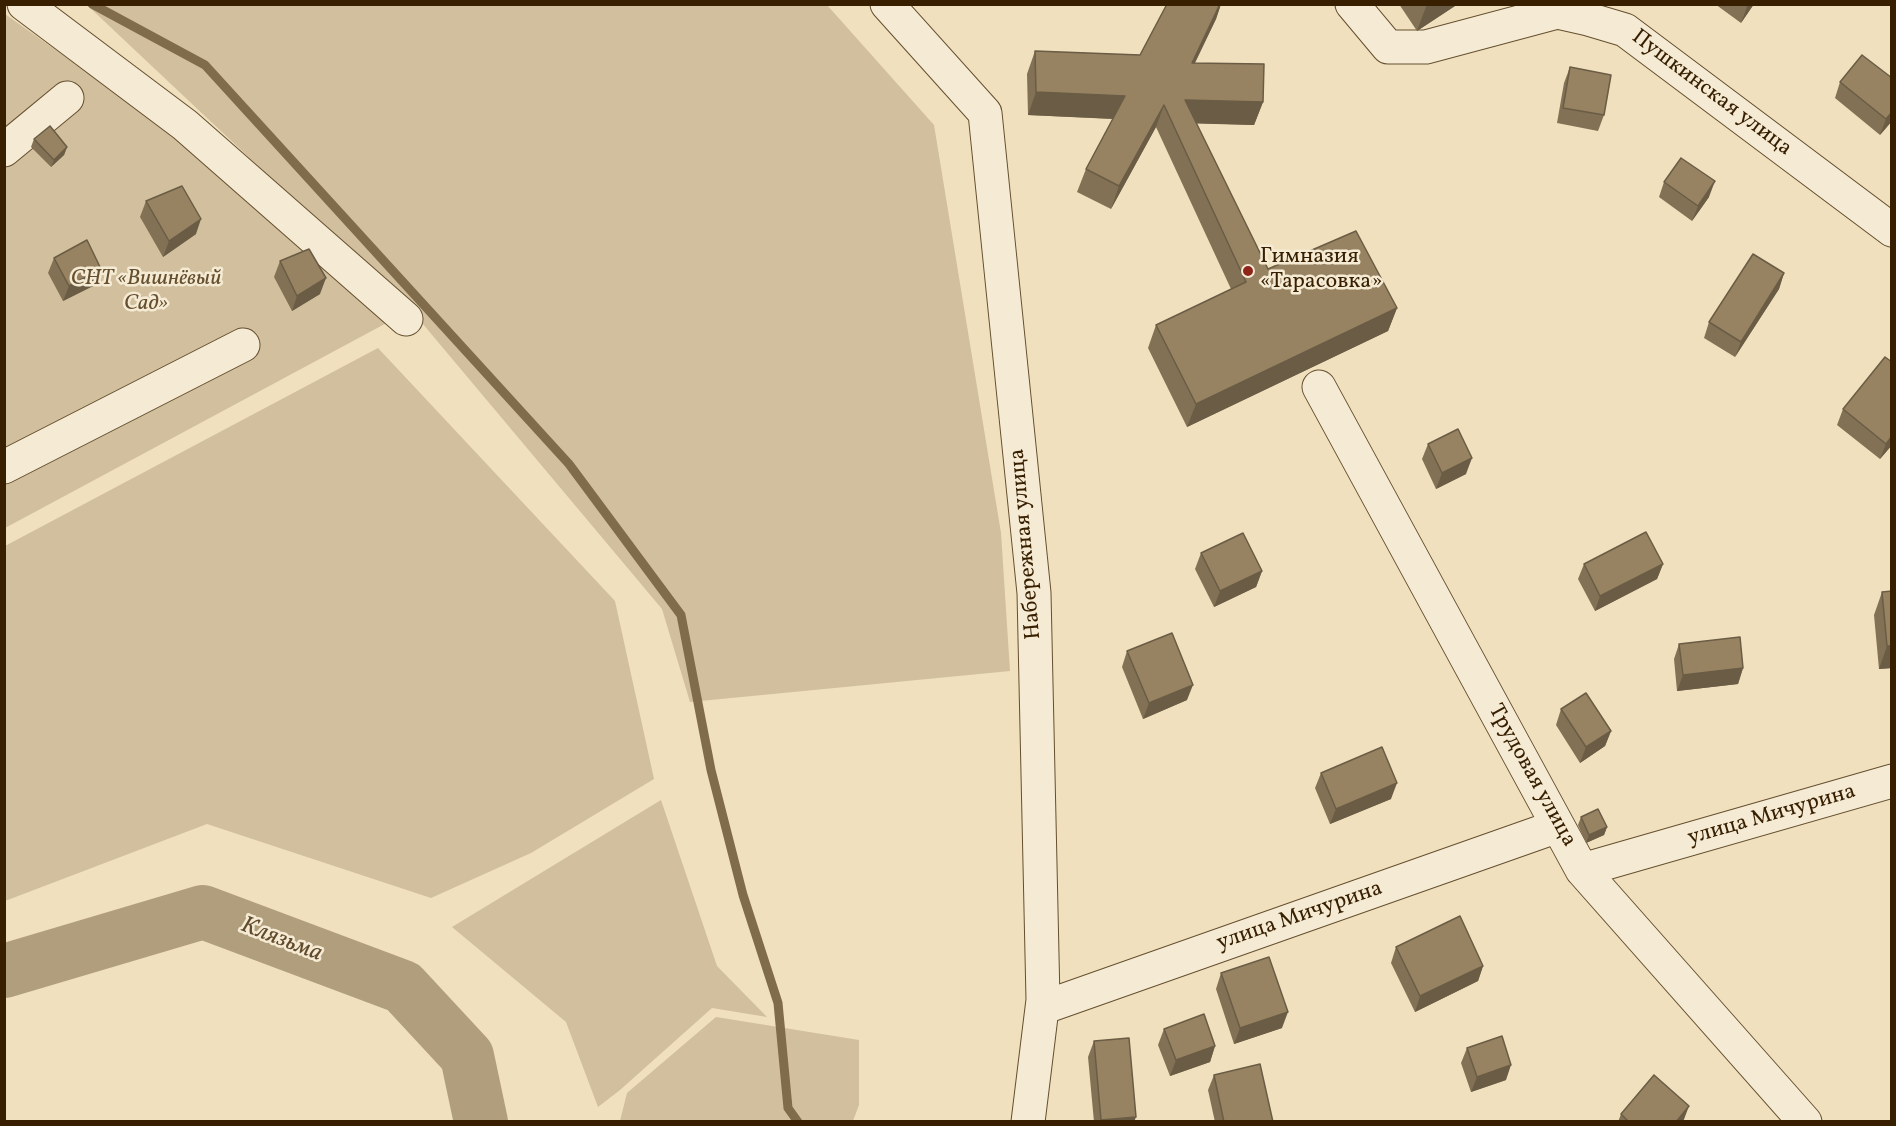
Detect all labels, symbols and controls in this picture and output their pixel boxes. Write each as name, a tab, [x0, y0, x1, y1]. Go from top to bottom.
street label: Пушкинская улица	[1626, 25, 1796, 163]
place label: Гимназия «Тарасовка»	[1260, 245, 1383, 296]
marker: Гимназия «Тарасовка»	[1241, 264, 1255, 278]
park label: СНТ «Вишнёвый Сад»	[71, 267, 221, 318]
street label: Набережная улица	[1006, 447, 1048, 641]
street label: Трудовая улица	[1481, 700, 1581, 852]
street label: улица Мичурина	[1685, 779, 1859, 853]
street label: улица Мичурина	[1214, 876, 1386, 958]
water label: Клязьма	[236, 912, 326, 970]

